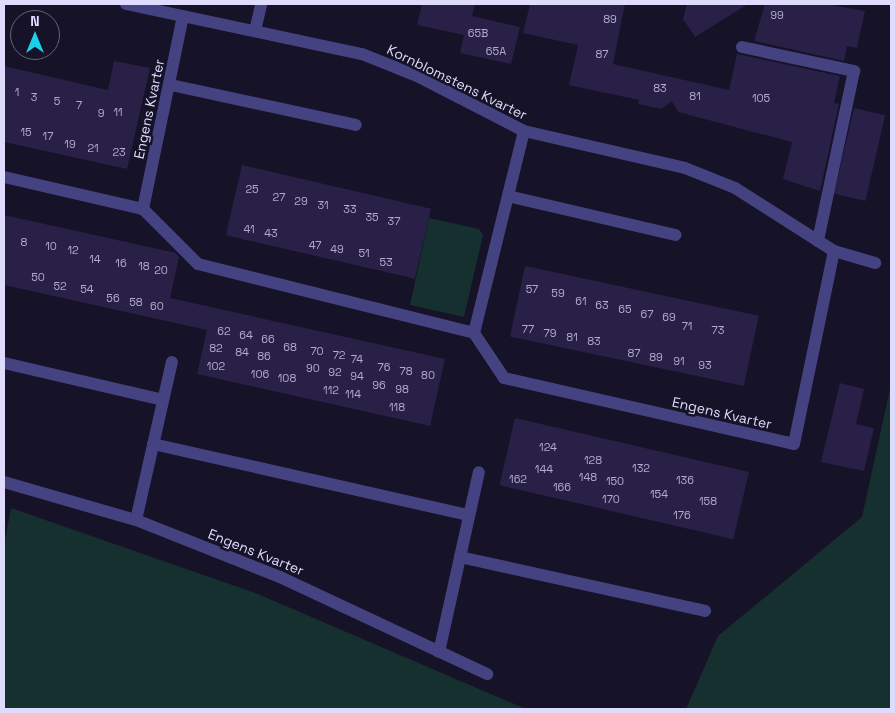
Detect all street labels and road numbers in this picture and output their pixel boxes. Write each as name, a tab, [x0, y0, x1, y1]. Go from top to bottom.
street label: Kornblomstens Kvarter	[384, 41, 530, 123]
street label: Engens Kvarter	[130, 57, 168, 161]
street label: Engens Kvarter	[670, 393, 774, 433]
street label: Engens Kvarter	[206, 525, 306, 579]

